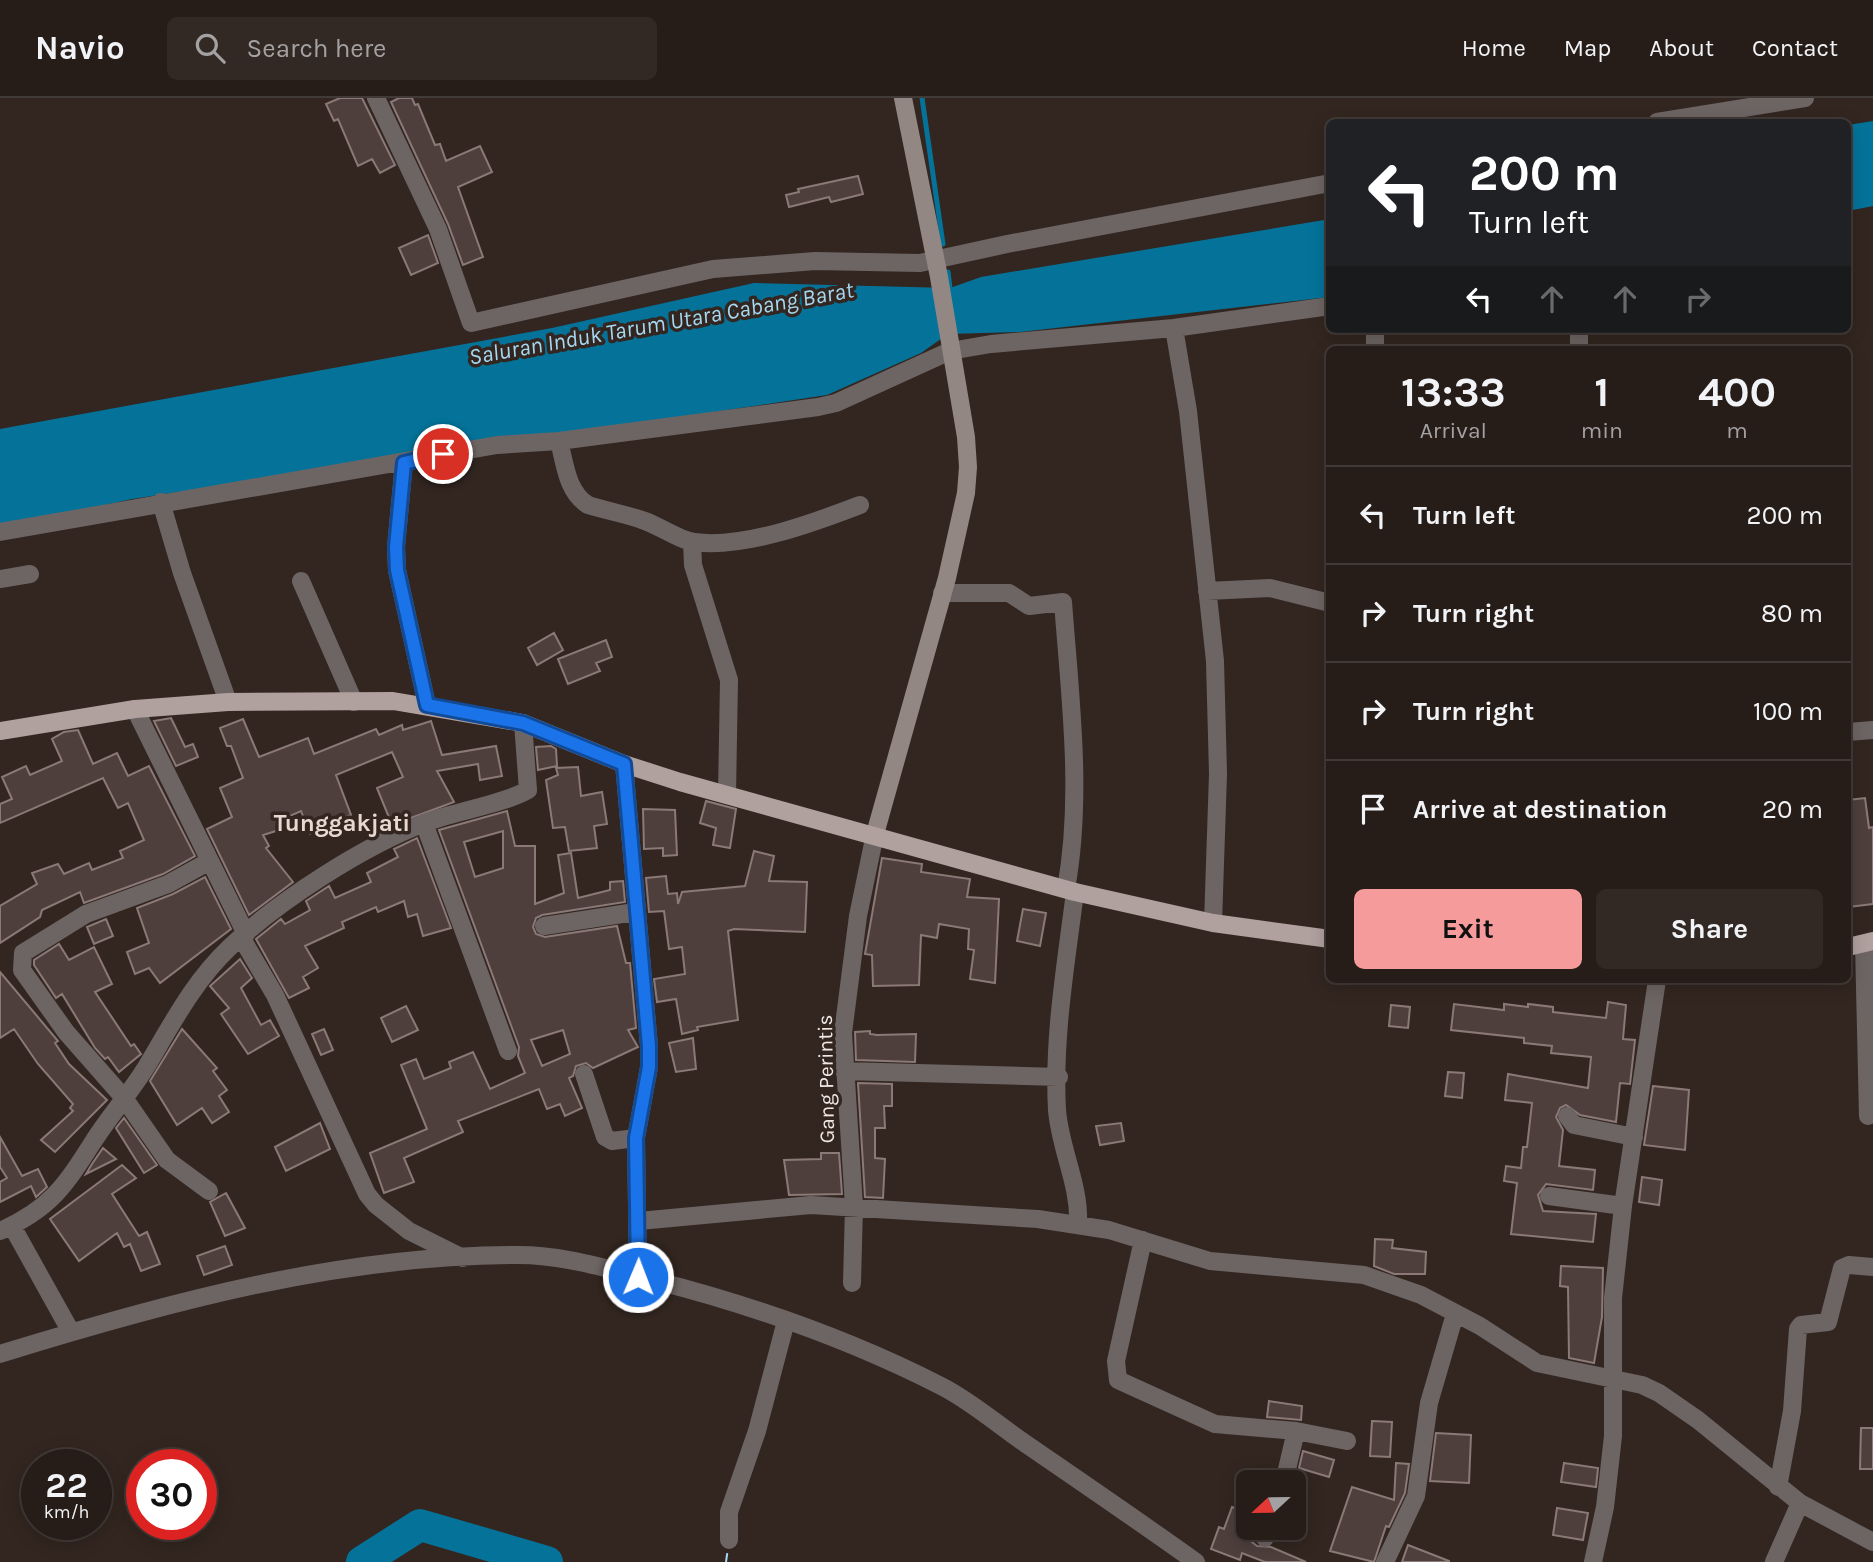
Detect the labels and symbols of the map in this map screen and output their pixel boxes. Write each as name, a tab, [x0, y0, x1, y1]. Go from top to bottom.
water label: Saluran Induk Tarum Utara Cabang Barat	[467, 276, 857, 371]
pin	[413, 424, 473, 484]
district label: Tunggakjati	[274, 809, 410, 837]
street label: Gang Perintis	[813, 1014, 839, 1144]
position arrow	[601, 1240, 675, 1314]
speed limit sign: 30	[126, 1449, 217, 1540]
north arrow	[1236, 1470, 1306, 1540]

